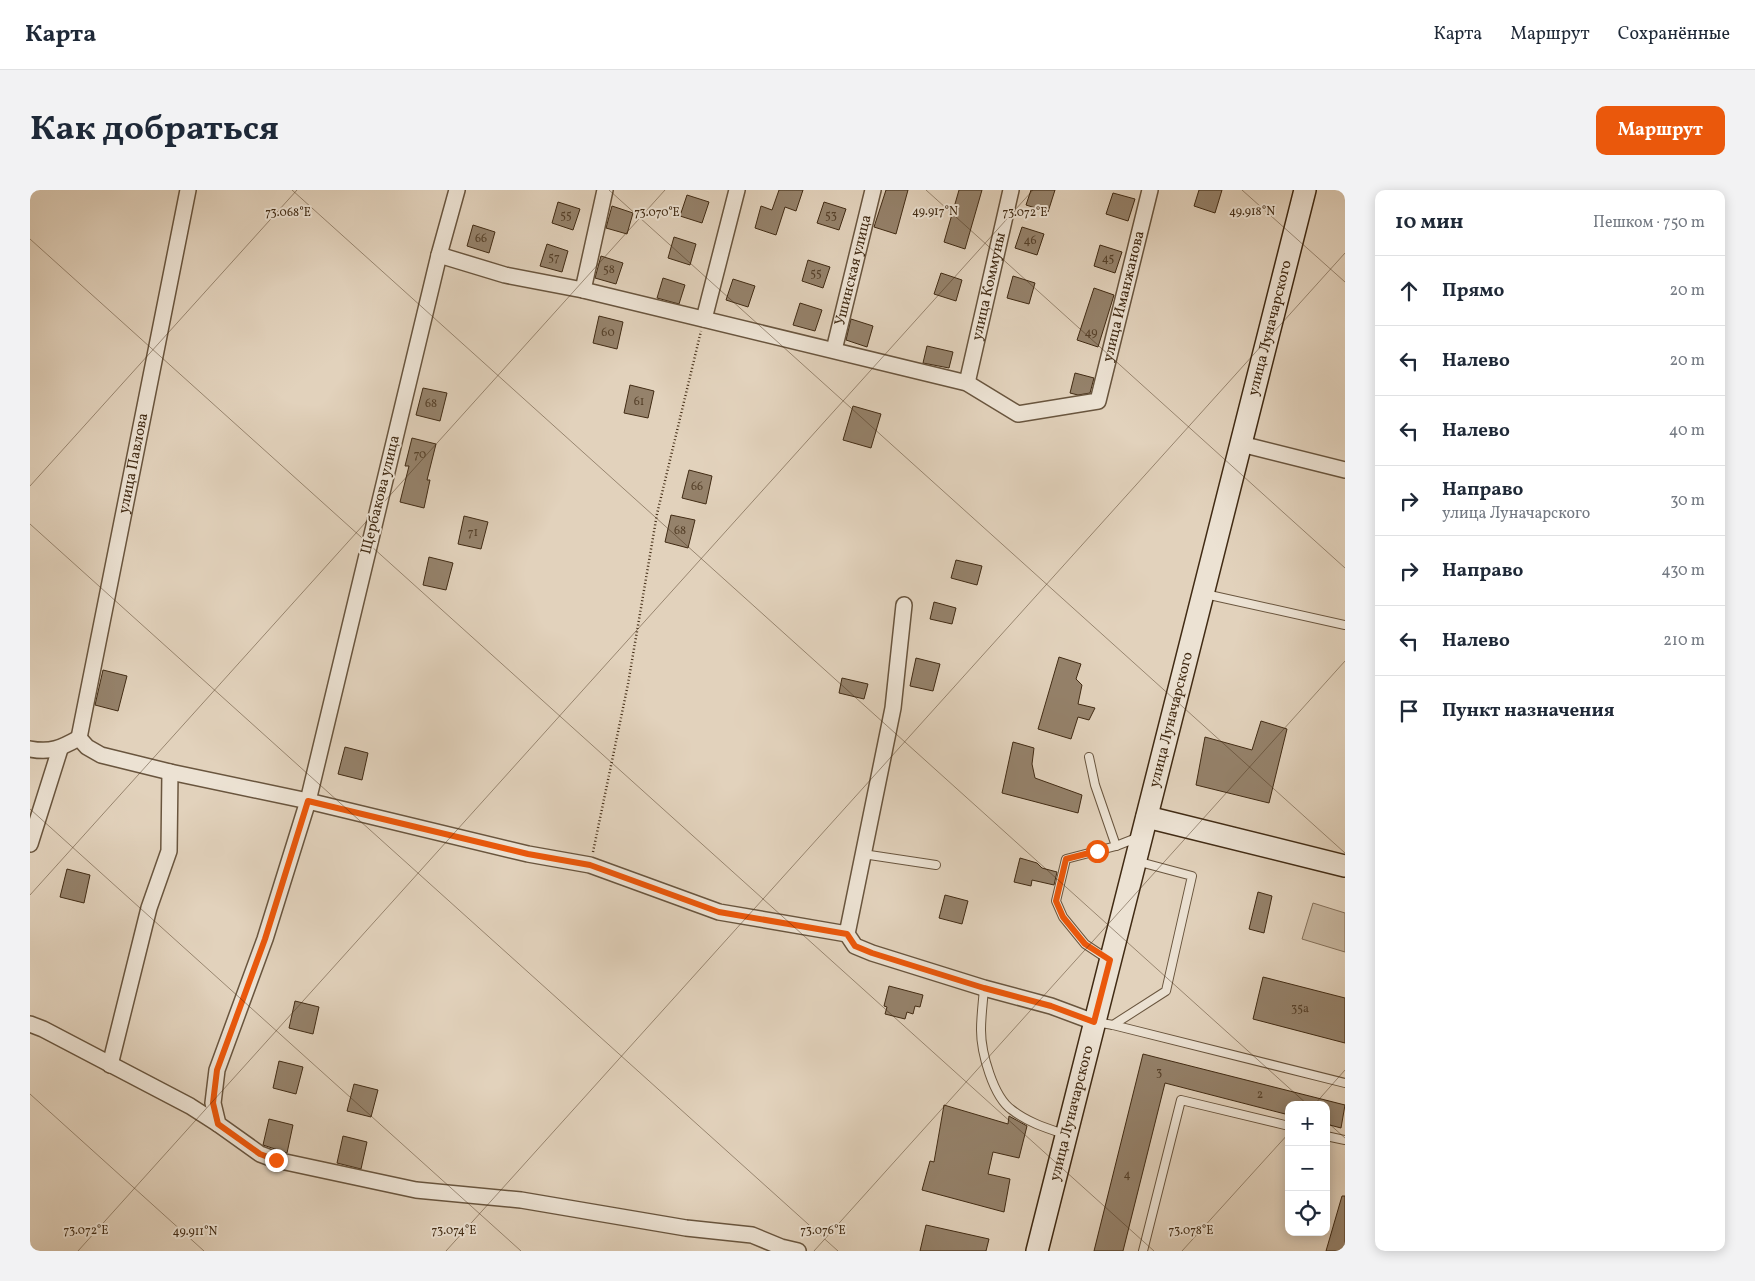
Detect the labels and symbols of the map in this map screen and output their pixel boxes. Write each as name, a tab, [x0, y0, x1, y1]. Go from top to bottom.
text: 49.917°N	[912, 204, 958, 220]
text: 49.918°N	[1229, 204, 1275, 220]
text: 73.068°E	[265, 205, 311, 221]
text: 73.070°E	[634, 205, 680, 221]
text: 73.072°E	[1002, 205, 1048, 221]
house number: 55	[560, 208, 572, 224]
house number: 53	[825, 208, 837, 224]
street label: Ушинская улица	[830, 213, 877, 328]
street label: улица Иманжанова	[1097, 228, 1150, 364]
street label: улица Коммуны	[967, 230, 1012, 343]
house number: 66	[475, 231, 487, 247]
house number: 46	[1023, 233, 1037, 249]
house number: 57	[548, 250, 560, 266]
house number: 45	[1102, 251, 1115, 267]
street label: улица Луначарского	[1243, 258, 1297, 398]
house number: 58	[603, 262, 615, 278]
house number: 55	[810, 266, 822, 282]
house number: 60	[601, 325, 615, 341]
house number: 49	[1084, 325, 1098, 341]
house number: 61	[634, 394, 644, 410]
house number: 68	[425, 396, 437, 412]
street label: улица Павлова	[113, 411, 154, 516]
street label: Щербакова улица	[356, 433, 406, 557]
house number: 70	[414, 447, 426, 463]
house number: 66	[691, 479, 703, 495]
house number: 68	[674, 523, 686, 539]
house number: 71	[468, 525, 478, 541]
street label: улица Луначарского	[1144, 650, 1198, 790]
route start	[1086, 840, 1109, 863]
house number: 35а	[1291, 1001, 1309, 1017]
street label: улица Луначарского	[1045, 1043, 1099, 1183]
house number: 3	[1156, 1065, 1162, 1081]
house number: 2	[1257, 1087, 1263, 1103]
route end	[265, 1149, 288, 1172]
house number: 4	[1123, 1167, 1131, 1183]
text: 73.072°E	[63, 1223, 109, 1239]
text: 73.074°E	[432, 1223, 476, 1239]
text: 73.076°E	[800, 1223, 846, 1239]
text: 73.078°E	[1169, 1223, 1213, 1239]
text: 49.911°N	[173, 1224, 217, 1240]

